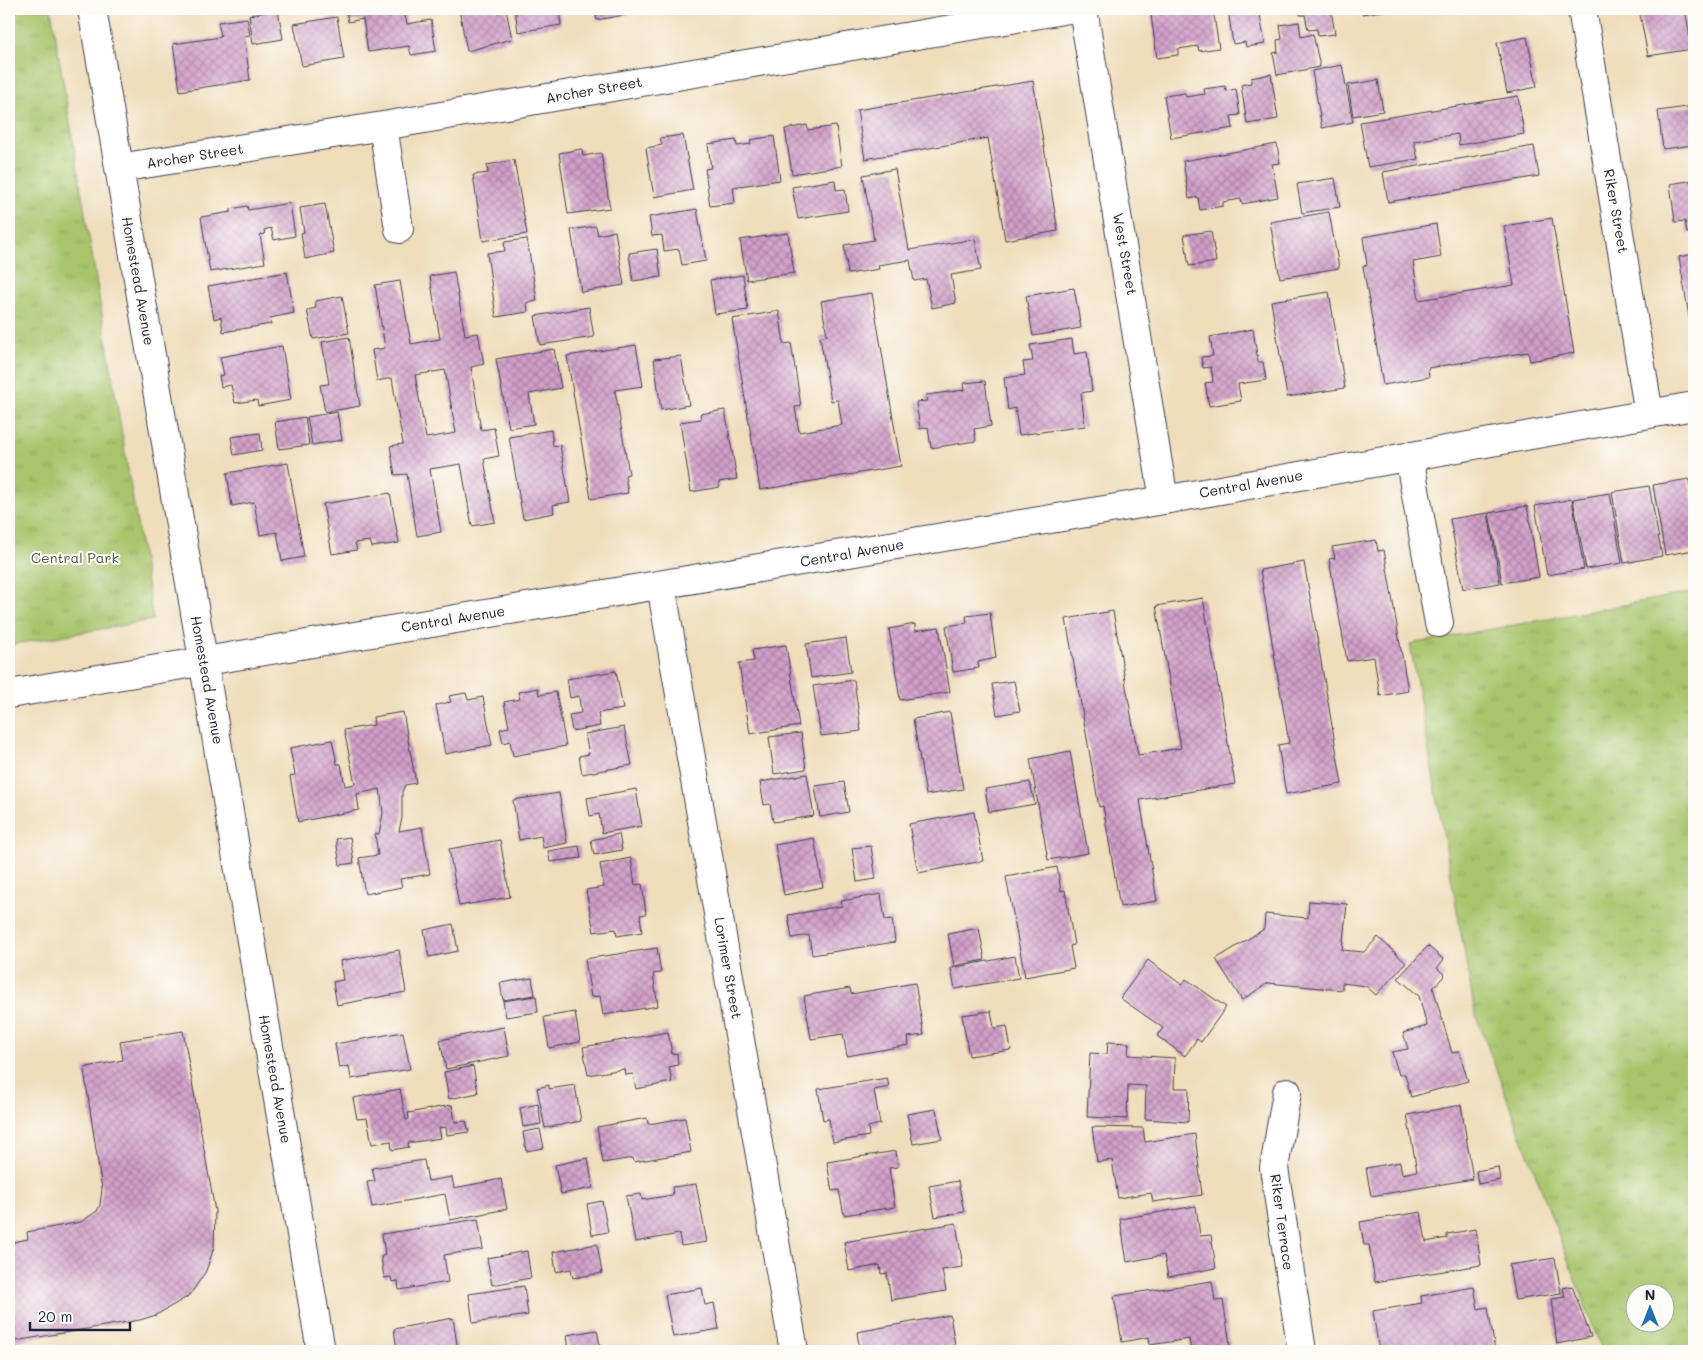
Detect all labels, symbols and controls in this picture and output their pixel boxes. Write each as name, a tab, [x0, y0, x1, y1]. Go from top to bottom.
street label: Archer Street	[544, 72, 644, 107]
street label: Archer Street	[145, 138, 245, 173]
street label: Riker Street	[1600, 167, 1633, 255]
street label: West Street	[1109, 211, 1142, 296]
street label: Homestead Avenue	[118, 215, 159, 347]
street label: Central Avenue	[1198, 465, 1304, 502]
street label: Central Avenue	[799, 534, 905, 571]
park label: Central Park	[31, 548, 119, 567]
street label: Central Avenue	[400, 601, 506, 636]
street label: Homestead Avenue	[187, 614, 228, 746]
street label: Lorimer Street	[710, 916, 747, 1020]
street label: Homestead Avenue	[255, 1013, 296, 1145]
street label: Riker Terrace	[1266, 1173, 1299, 1271]
north arrow	[1626, 1282, 1676, 1332]
text: N	[1645, 1285, 1655, 1304]
scale bar	[30, 1300, 130, 1332]
text: 20 m	[38, 1306, 72, 1326]

